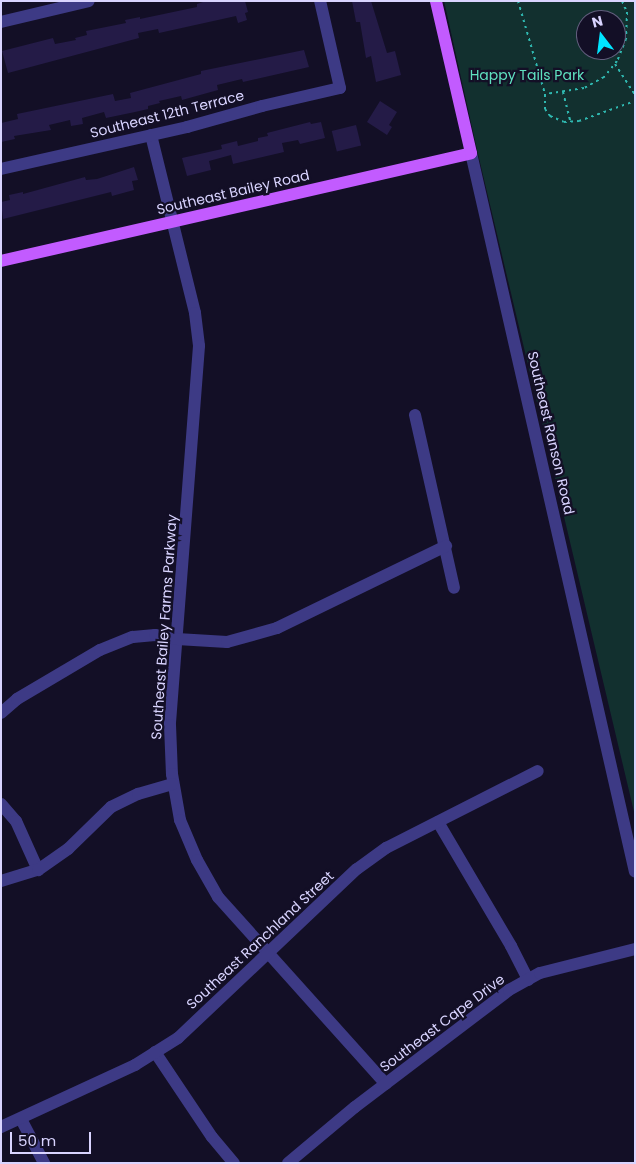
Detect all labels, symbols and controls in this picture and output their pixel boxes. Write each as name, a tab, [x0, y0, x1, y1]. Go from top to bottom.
north arrow	[576, 10, 626, 60]
text: N	[590, 10, 605, 32]
park label: Happy Tails Park	[470, 67, 584, 83]
street label: Southeast 12th Terrace	[88, 87, 246, 141]
street label: Southeast Bailey Road	[155, 166, 311, 218]
street label: Southeast Ranson Road	[524, 350, 578, 516]
street label: Southeast Bailey Farms Parkway	[148, 514, 180, 740]
street label: Southeast Ranchland Street	[183, 867, 337, 1013]
street label: Southeast Cape Drive	[376, 971, 508, 1075]
scale bar	[12, 1122, 94, 1154]
text: 50 m	[18, 1130, 56, 1151]

